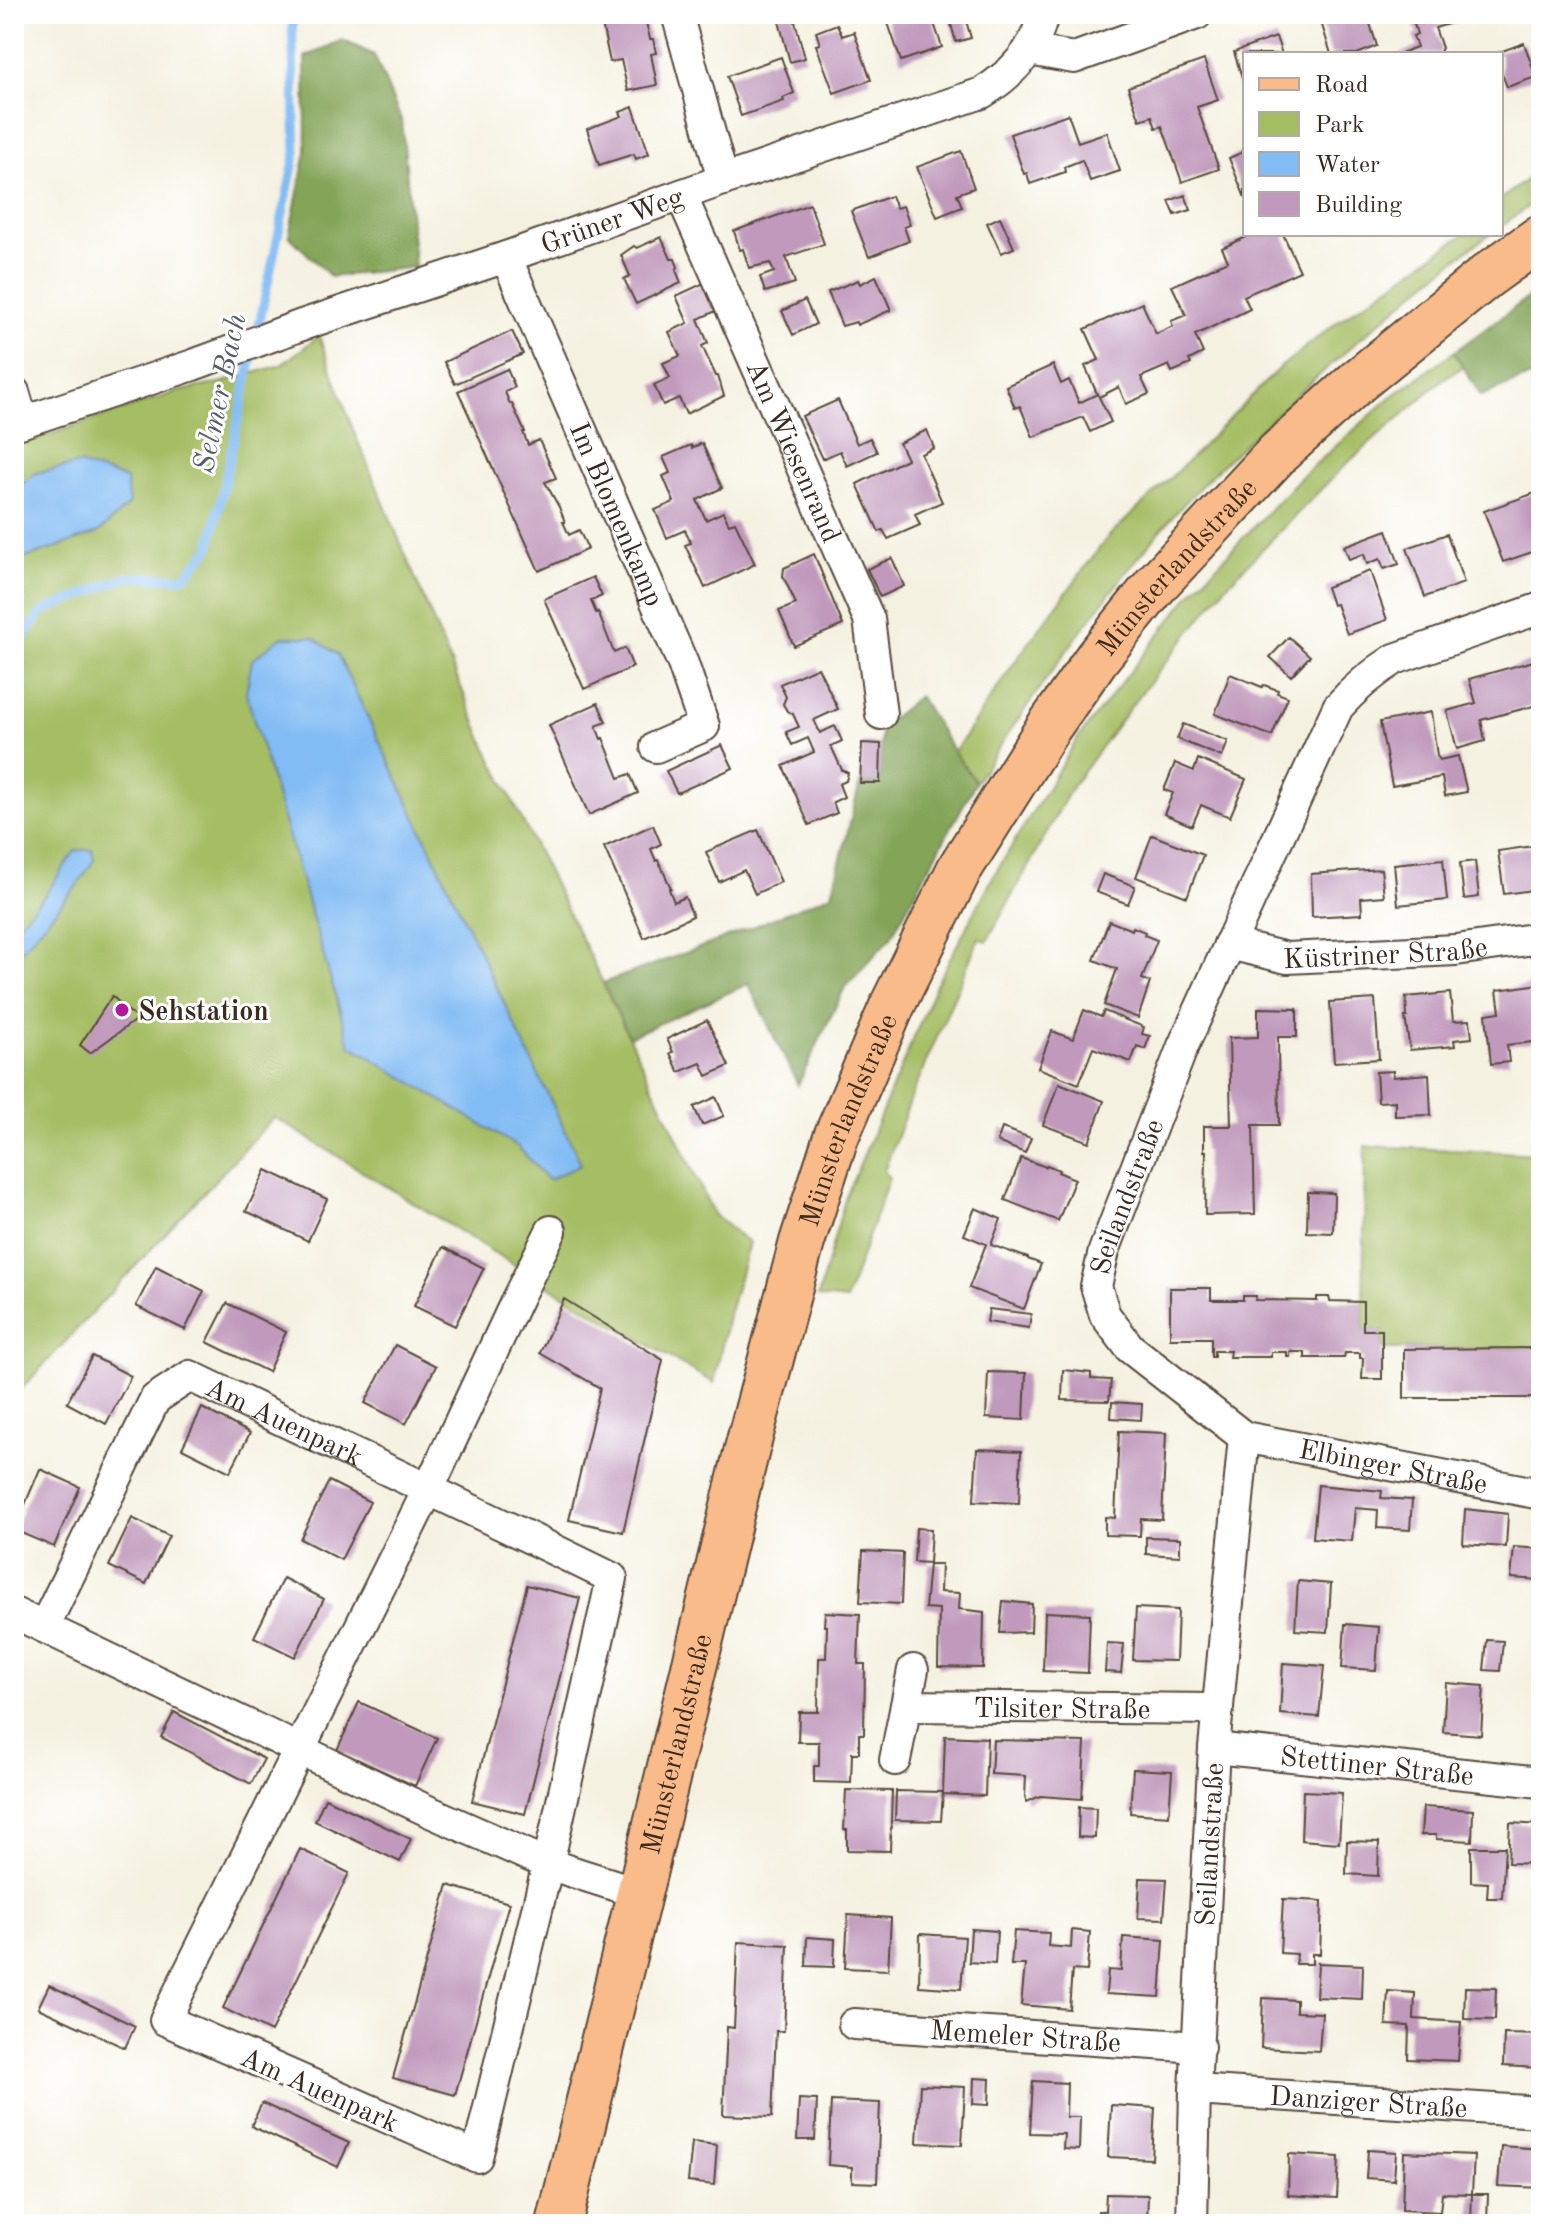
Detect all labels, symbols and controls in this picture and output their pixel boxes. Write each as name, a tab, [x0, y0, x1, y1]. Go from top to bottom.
legend	[1243, 52, 1503, 236]
text: Road	[1315, 74, 1368, 98]
text: Park	[1315, 114, 1364, 138]
text: Water	[1315, 154, 1380, 178]
street label: Grüner Weg	[538, 184, 688, 260]
text: Building	[1315, 194, 1402, 218]
water label: Selmer Bach	[189, 311, 252, 476]
street label: Am Wiesenrand	[739, 357, 844, 547]
street label: Im Blomenkamp	[563, 419, 667, 611]
street label: Münsterlandstraße	[1093, 475, 1263, 662]
street label: Küstriner Straße	[1283, 935, 1490, 975]
place label: Sehstation	[138, 999, 269, 1027]
marker: Sehstation	[113, 1001, 131, 1019]
street label: Münsterlandstraße	[797, 1010, 904, 1231]
street label: Seilandstraße	[1088, 1116, 1170, 1277]
street label: Am Auenpark	[200, 1375, 366, 1473]
street label: Elbinger Straße	[1296, 1437, 1489, 1500]
street label: Münsterlandstraße	[638, 1632, 719, 1858]
street label: Tilsiter Straße	[973, 1696, 1151, 1725]
street label: Stettiner Straße	[1279, 1744, 1475, 1792]
street label: Seilandstraße	[1193, 1762, 1230, 1927]
street label: Memeler Straße	[929, 2018, 1122, 2059]
street label: Am Auenpark	[235, 2044, 402, 2139]
street label: Danziger Straße	[1269, 2084, 1468, 2124]

